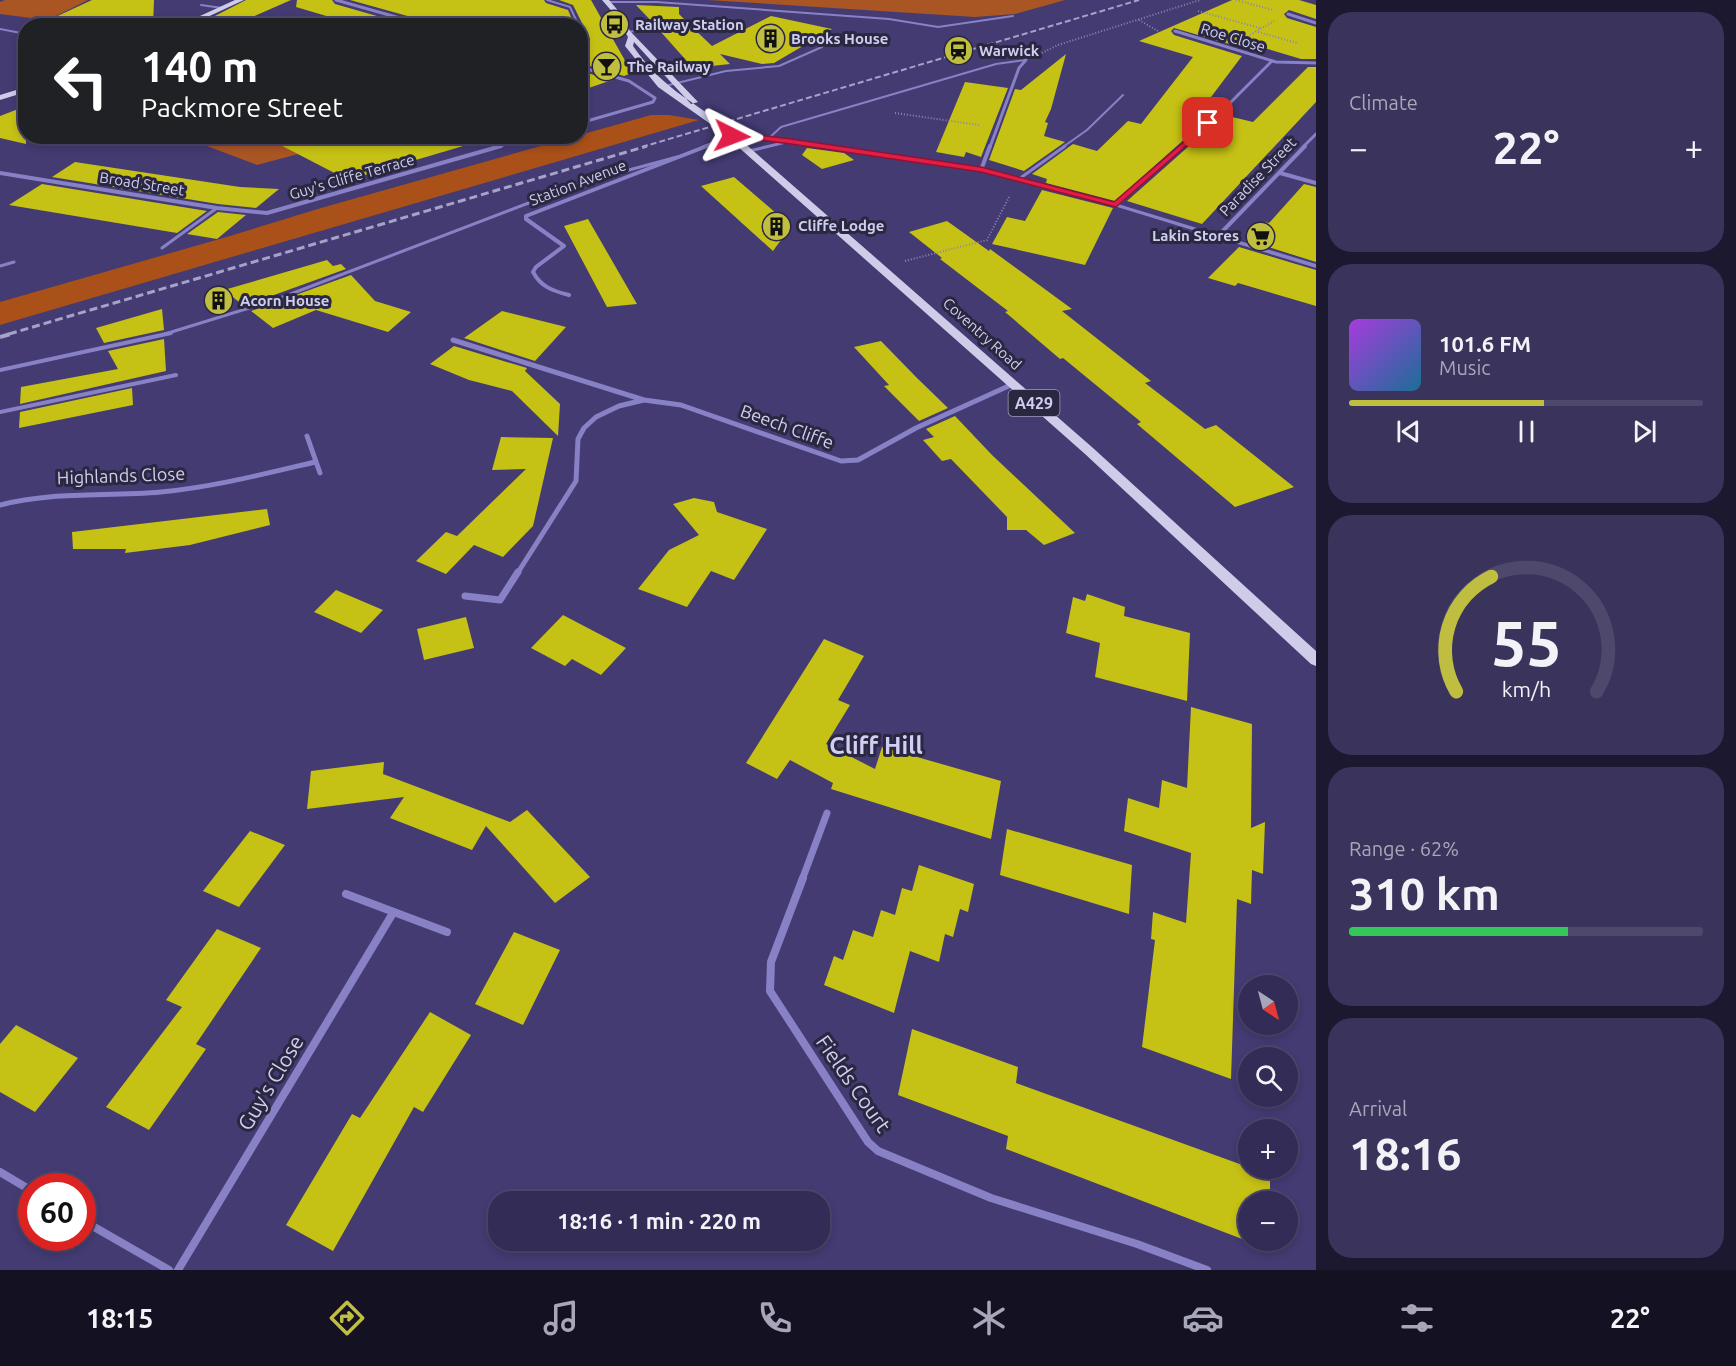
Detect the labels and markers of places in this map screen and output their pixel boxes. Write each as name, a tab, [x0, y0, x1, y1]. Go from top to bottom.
bus stop icon: Railway Station	[598, 9, 630, 41]
place label: Railway Station	[635, 16, 744, 33]
building icon: Brooks House	[754, 23, 786, 55]
place label: Brooks House	[791, 30, 889, 47]
station icon: Warwick	[942, 35, 974, 67]
place label: Warwick	[979, 42, 1040, 59]
bar icon: The Railway	[590, 51, 622, 83]
place label: The Railway	[627, 58, 711, 75]
pin	[1182, 97, 1233, 148]
building icon: Cliffe Lodge	[761, 210, 793, 242]
place label: Cliffe Lodge	[798, 217, 885, 234]
supermarket icon: Lakin Stores	[1244, 220, 1276, 252]
place label: Lakin Stores	[1152, 227, 1239, 244]
building icon: Acorn House	[203, 285, 235, 317]
place label: Acorn House	[240, 292, 329, 309]

